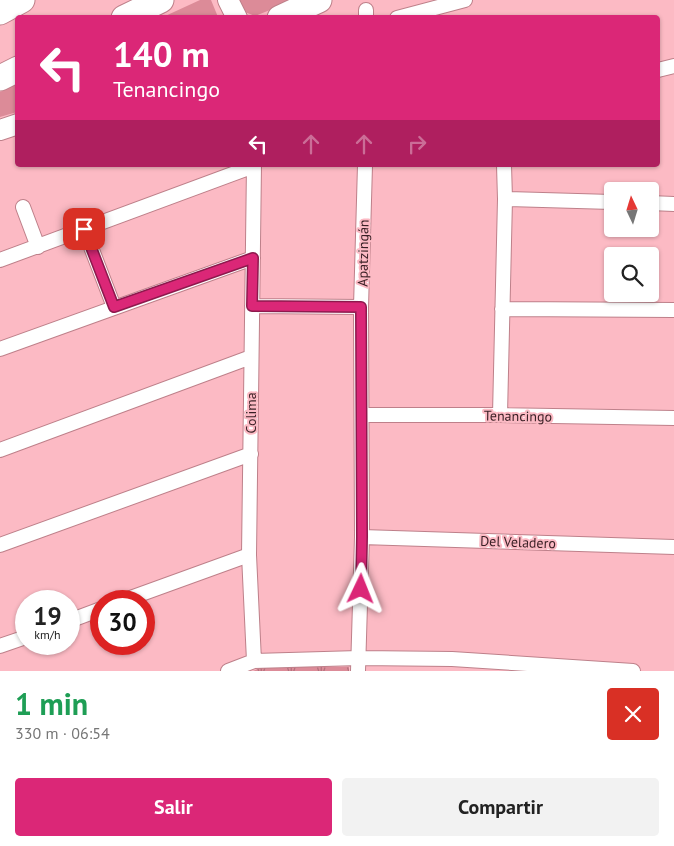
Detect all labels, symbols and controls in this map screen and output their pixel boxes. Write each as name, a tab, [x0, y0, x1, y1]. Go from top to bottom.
text: 140 m	[113, 31, 210, 77]
icon: left	[30, 35, 95, 100]
text: Tenancingo	[113, 75, 220, 103]
icon: left	[244, 130, 272, 158]
icon: ahead	[297, 130, 325, 158]
icon: ahead	[350, 130, 378, 158]
icon: right	[403, 130, 431, 158]
north arrow	[604, 182, 659, 238]
map controls	[604, 182, 659, 302]
pin	[63, 208, 105, 250]
icon: arrive	[70, 215, 98, 243]
street label: Apatzingán	[353, 219, 373, 287]
button: search	[604, 247, 659, 302]
street label: Colima	[242, 392, 260, 434]
street label: Tenancingo	[484, 406, 552, 426]
street label: Del Veladero	[480, 532, 556, 552]
position arrow	[334, 562, 386, 614]
speed limit sign: 30	[90, 590, 155, 655]
text: 19	[33, 600, 62, 632]
text: km/h	[34, 627, 61, 642]
text: 1 min	[15, 684, 88, 723]
button: close	[607, 688, 659, 740]
text: 330 m · 06:54	[15, 723, 110, 743]
button: Salir	[15, 778, 332, 836]
button: Compartir	[342, 778, 659, 836]

